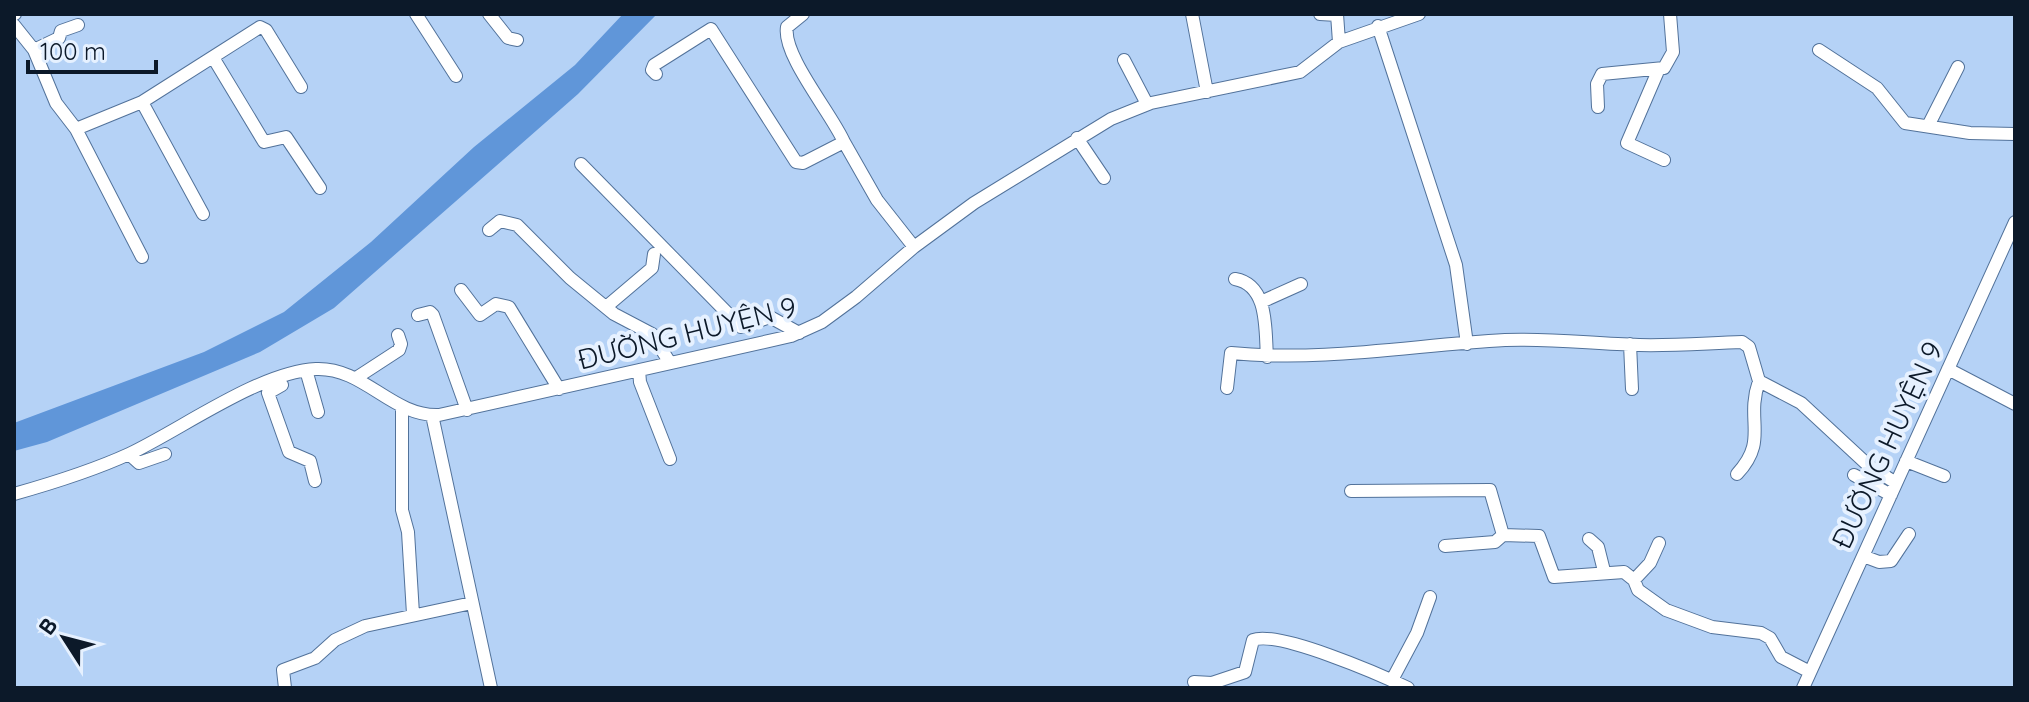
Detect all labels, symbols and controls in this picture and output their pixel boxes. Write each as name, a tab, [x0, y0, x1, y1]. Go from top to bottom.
scale bar	[28, 24, 156, 74]
text: 100 m	[40, 36, 106, 66]
street label: ĐƯỜNG HUYỆN 9	[574, 288, 800, 377]
street label: ĐƯỜNG HUYỆN 9	[1823, 336, 1950, 554]
north arrow	[24, 598, 104, 678]
text: B	[32, 612, 63, 640]

